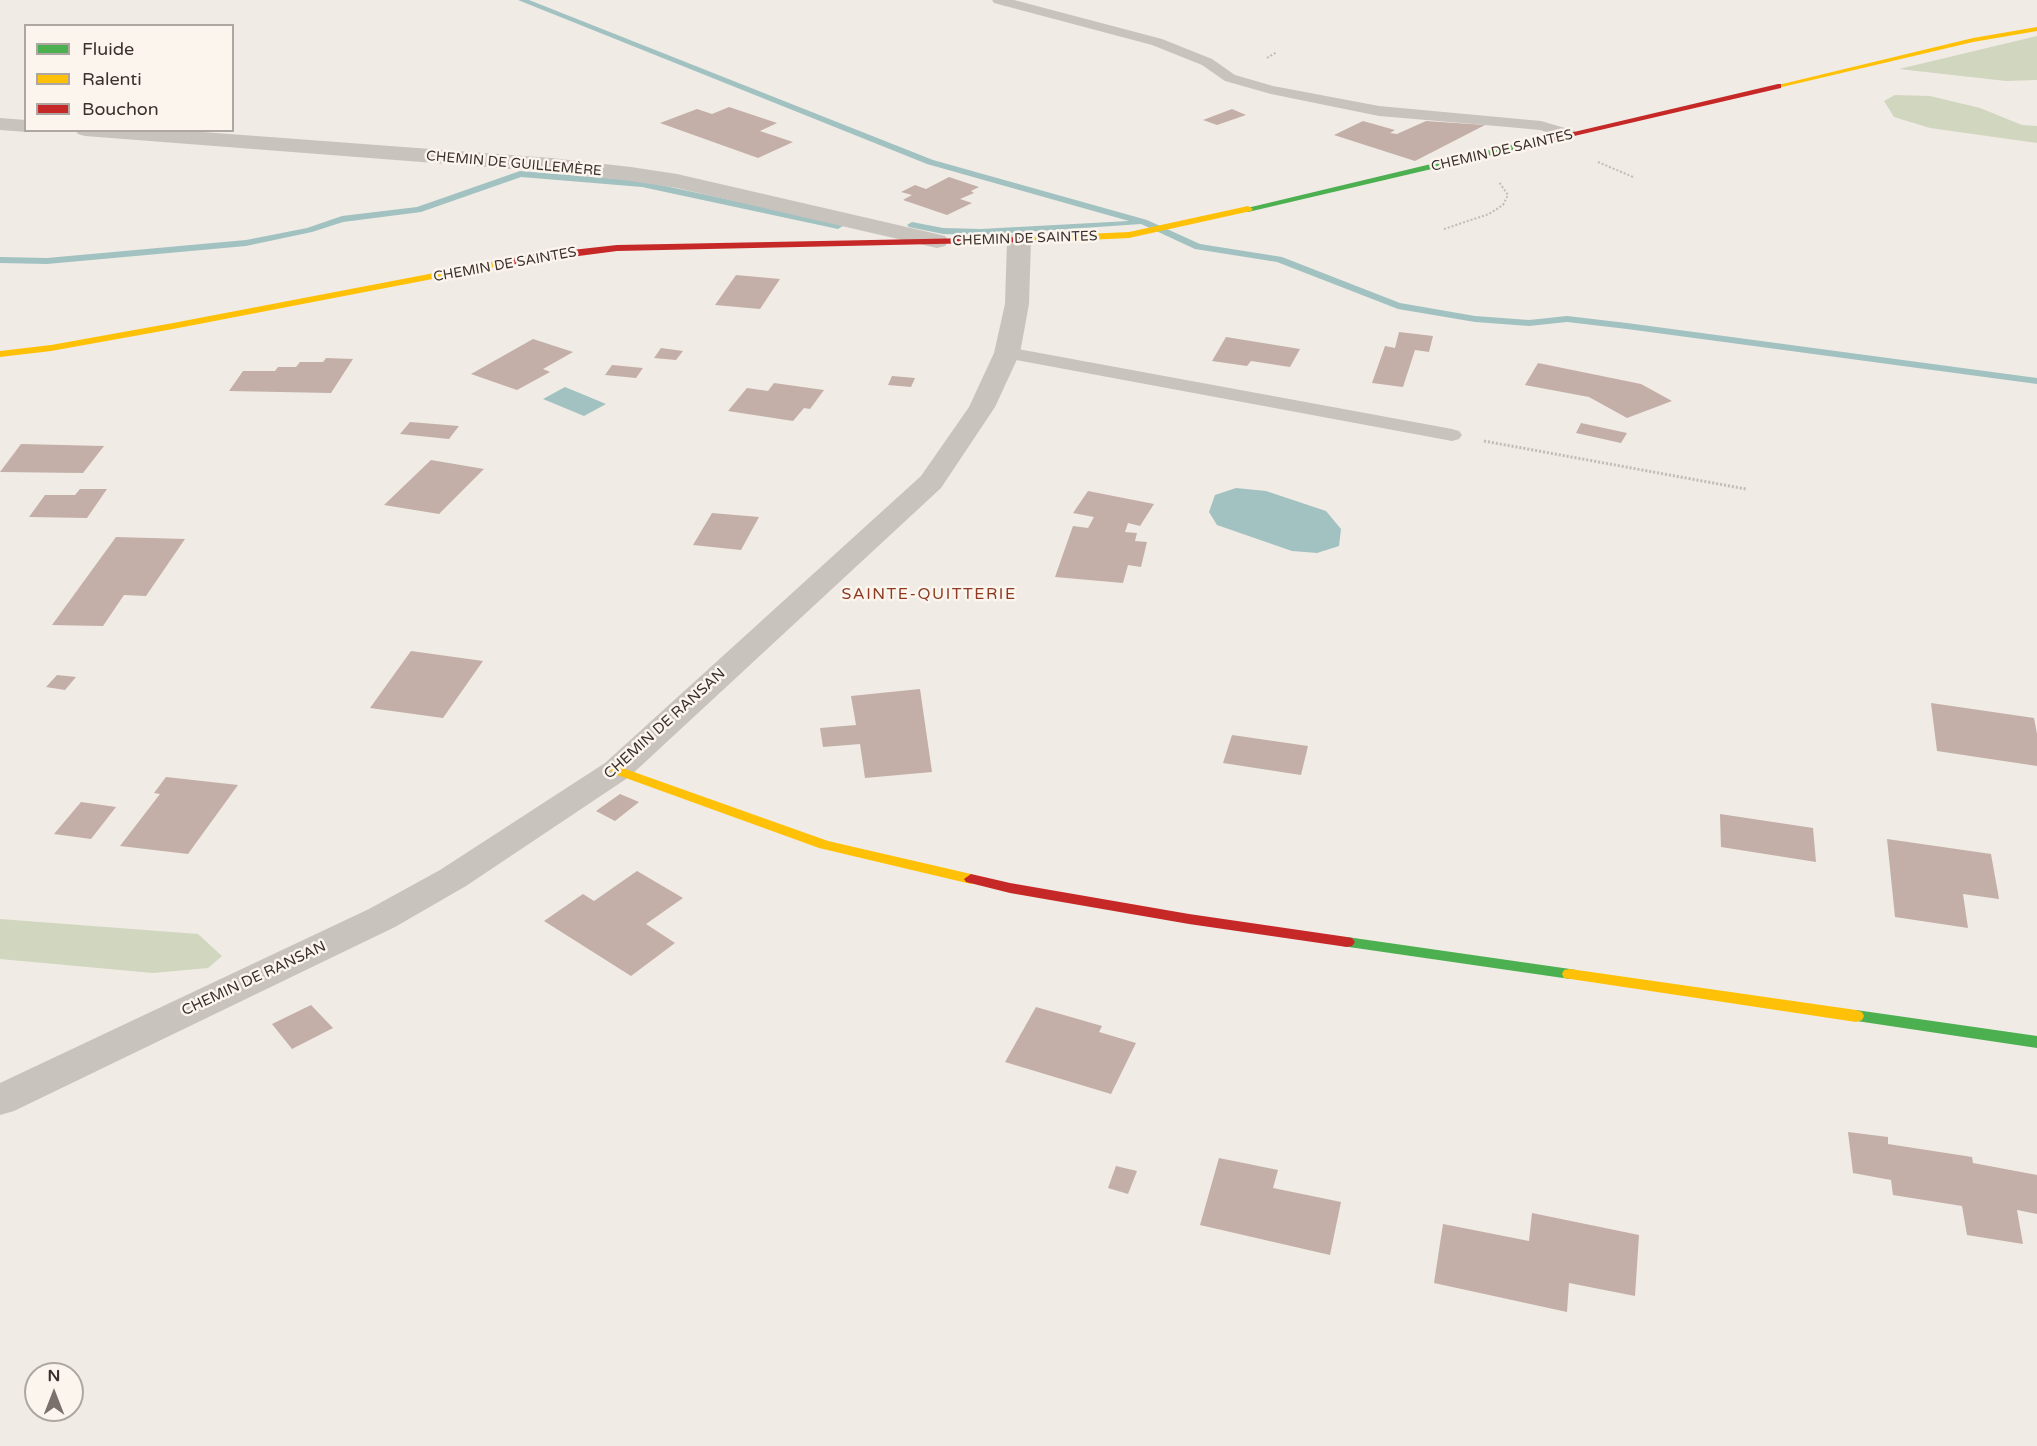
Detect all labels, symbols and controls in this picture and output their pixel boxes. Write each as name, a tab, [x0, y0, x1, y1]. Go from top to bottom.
legend	[24, 24, 234, 132]
text: Fluide	[82, 38, 134, 60]
text: Ralenti	[82, 68, 142, 90]
text: Bouchon	[82, 98, 159, 120]
street label: CHEMIN DE SAINTES	[1429, 126, 1575, 176]
street label: CHEMIN DE GUILLEMÈRE	[425, 148, 603, 180]
street label: CHEMIN DE SAINTES	[952, 228, 1098, 250]
street label: CHEMIN DE SAINTES	[432, 244, 578, 286]
district label: SAINTE-QUITTERIE	[841, 585, 1017, 605]
street label: CHEMIN DE RANSAN	[601, 665, 729, 783]
street label: CHEMIN DE RANSAN	[179, 938, 329, 1020]
north arrow	[24, 1362, 84, 1422]
text: N	[48, 1366, 60, 1386]

